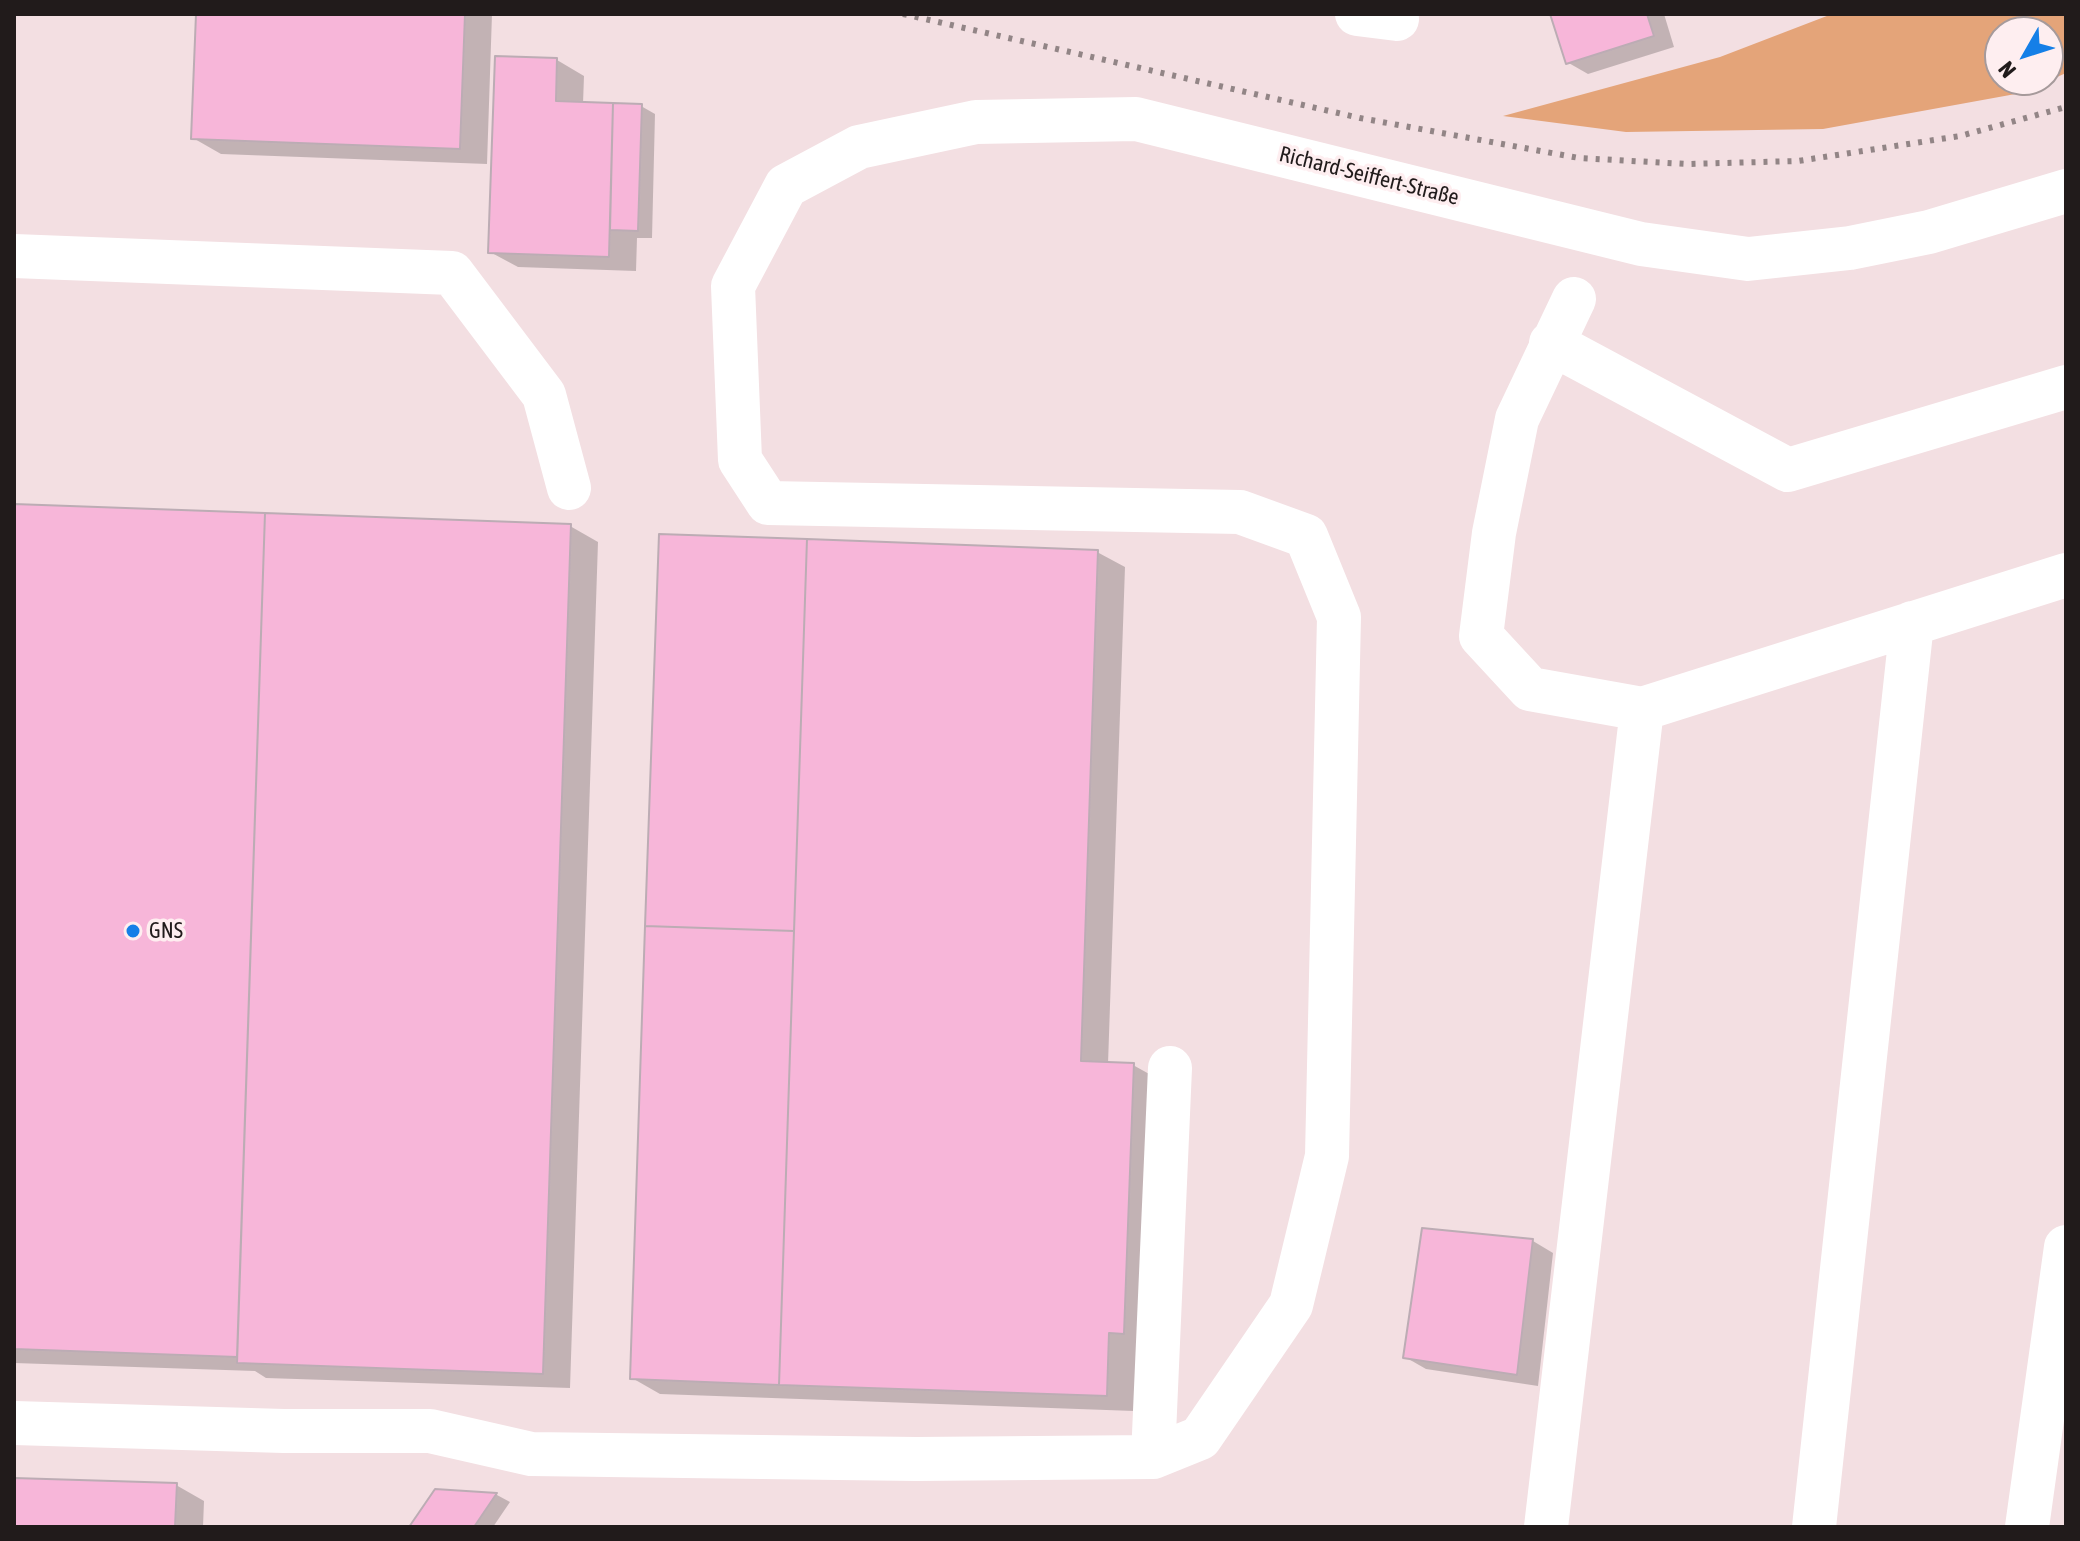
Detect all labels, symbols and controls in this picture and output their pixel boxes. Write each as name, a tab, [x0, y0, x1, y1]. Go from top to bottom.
north arrow	[1984, 16, 2064, 96]
text: N	[1993, 57, 2021, 83]
street label: Richard-Seiffert-Straße	[1277, 141, 1461, 211]
place label: GNS	[149, 918, 183, 944]
marker: GNS	[124, 922, 142, 940]

